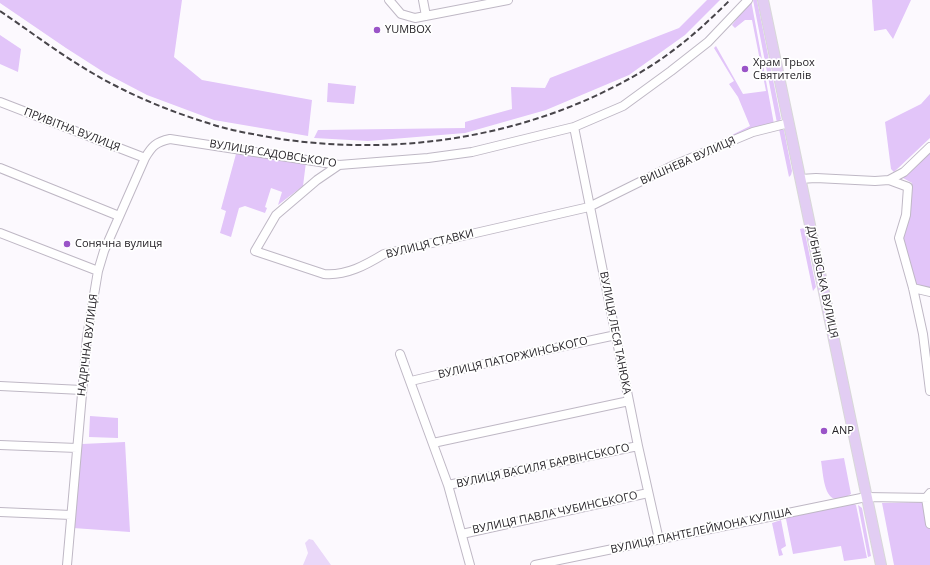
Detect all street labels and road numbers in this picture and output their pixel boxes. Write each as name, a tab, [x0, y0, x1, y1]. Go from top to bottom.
street label: ПРИВІТНА ВУЛИЦЯ	[22, 106, 122, 154]
street label: ВИШНЕВА ВУЛИЦЯ	[638, 134, 738, 188]
street label: ВУЛИЦЯ САДОВСЬКОГО	[209, 137, 337, 171]
street label: ДУБНІВСЬКА ВУЛИЦЯ	[804, 224, 840, 340]
street label: ВУЛИЦЯ СТАВКИ	[385, 227, 475, 261]
street label: ВУЛИЦЯ ЛЕСЯ ТАНЮКА	[597, 270, 633, 396]
street label: НАДРІЧНА ВУЛИЦЯ	[75, 293, 101, 397]
street label: ВУЛИЦЯ ПАТОРЖИНСЬКОГО	[437, 334, 589, 382]
street label: ВУЛИЦЯ ВАСИЛЯ БАРВІНСЬКОГО	[455, 441, 631, 491]
street label: ВУЛИЦЯ ПАВЛА ЧУБИНСЬКОГО	[471, 489, 639, 537]
street label: ВУЛИЦЯ ПАНТЕЛЕЙМОНА КУЛІША	[609, 505, 793, 557]

